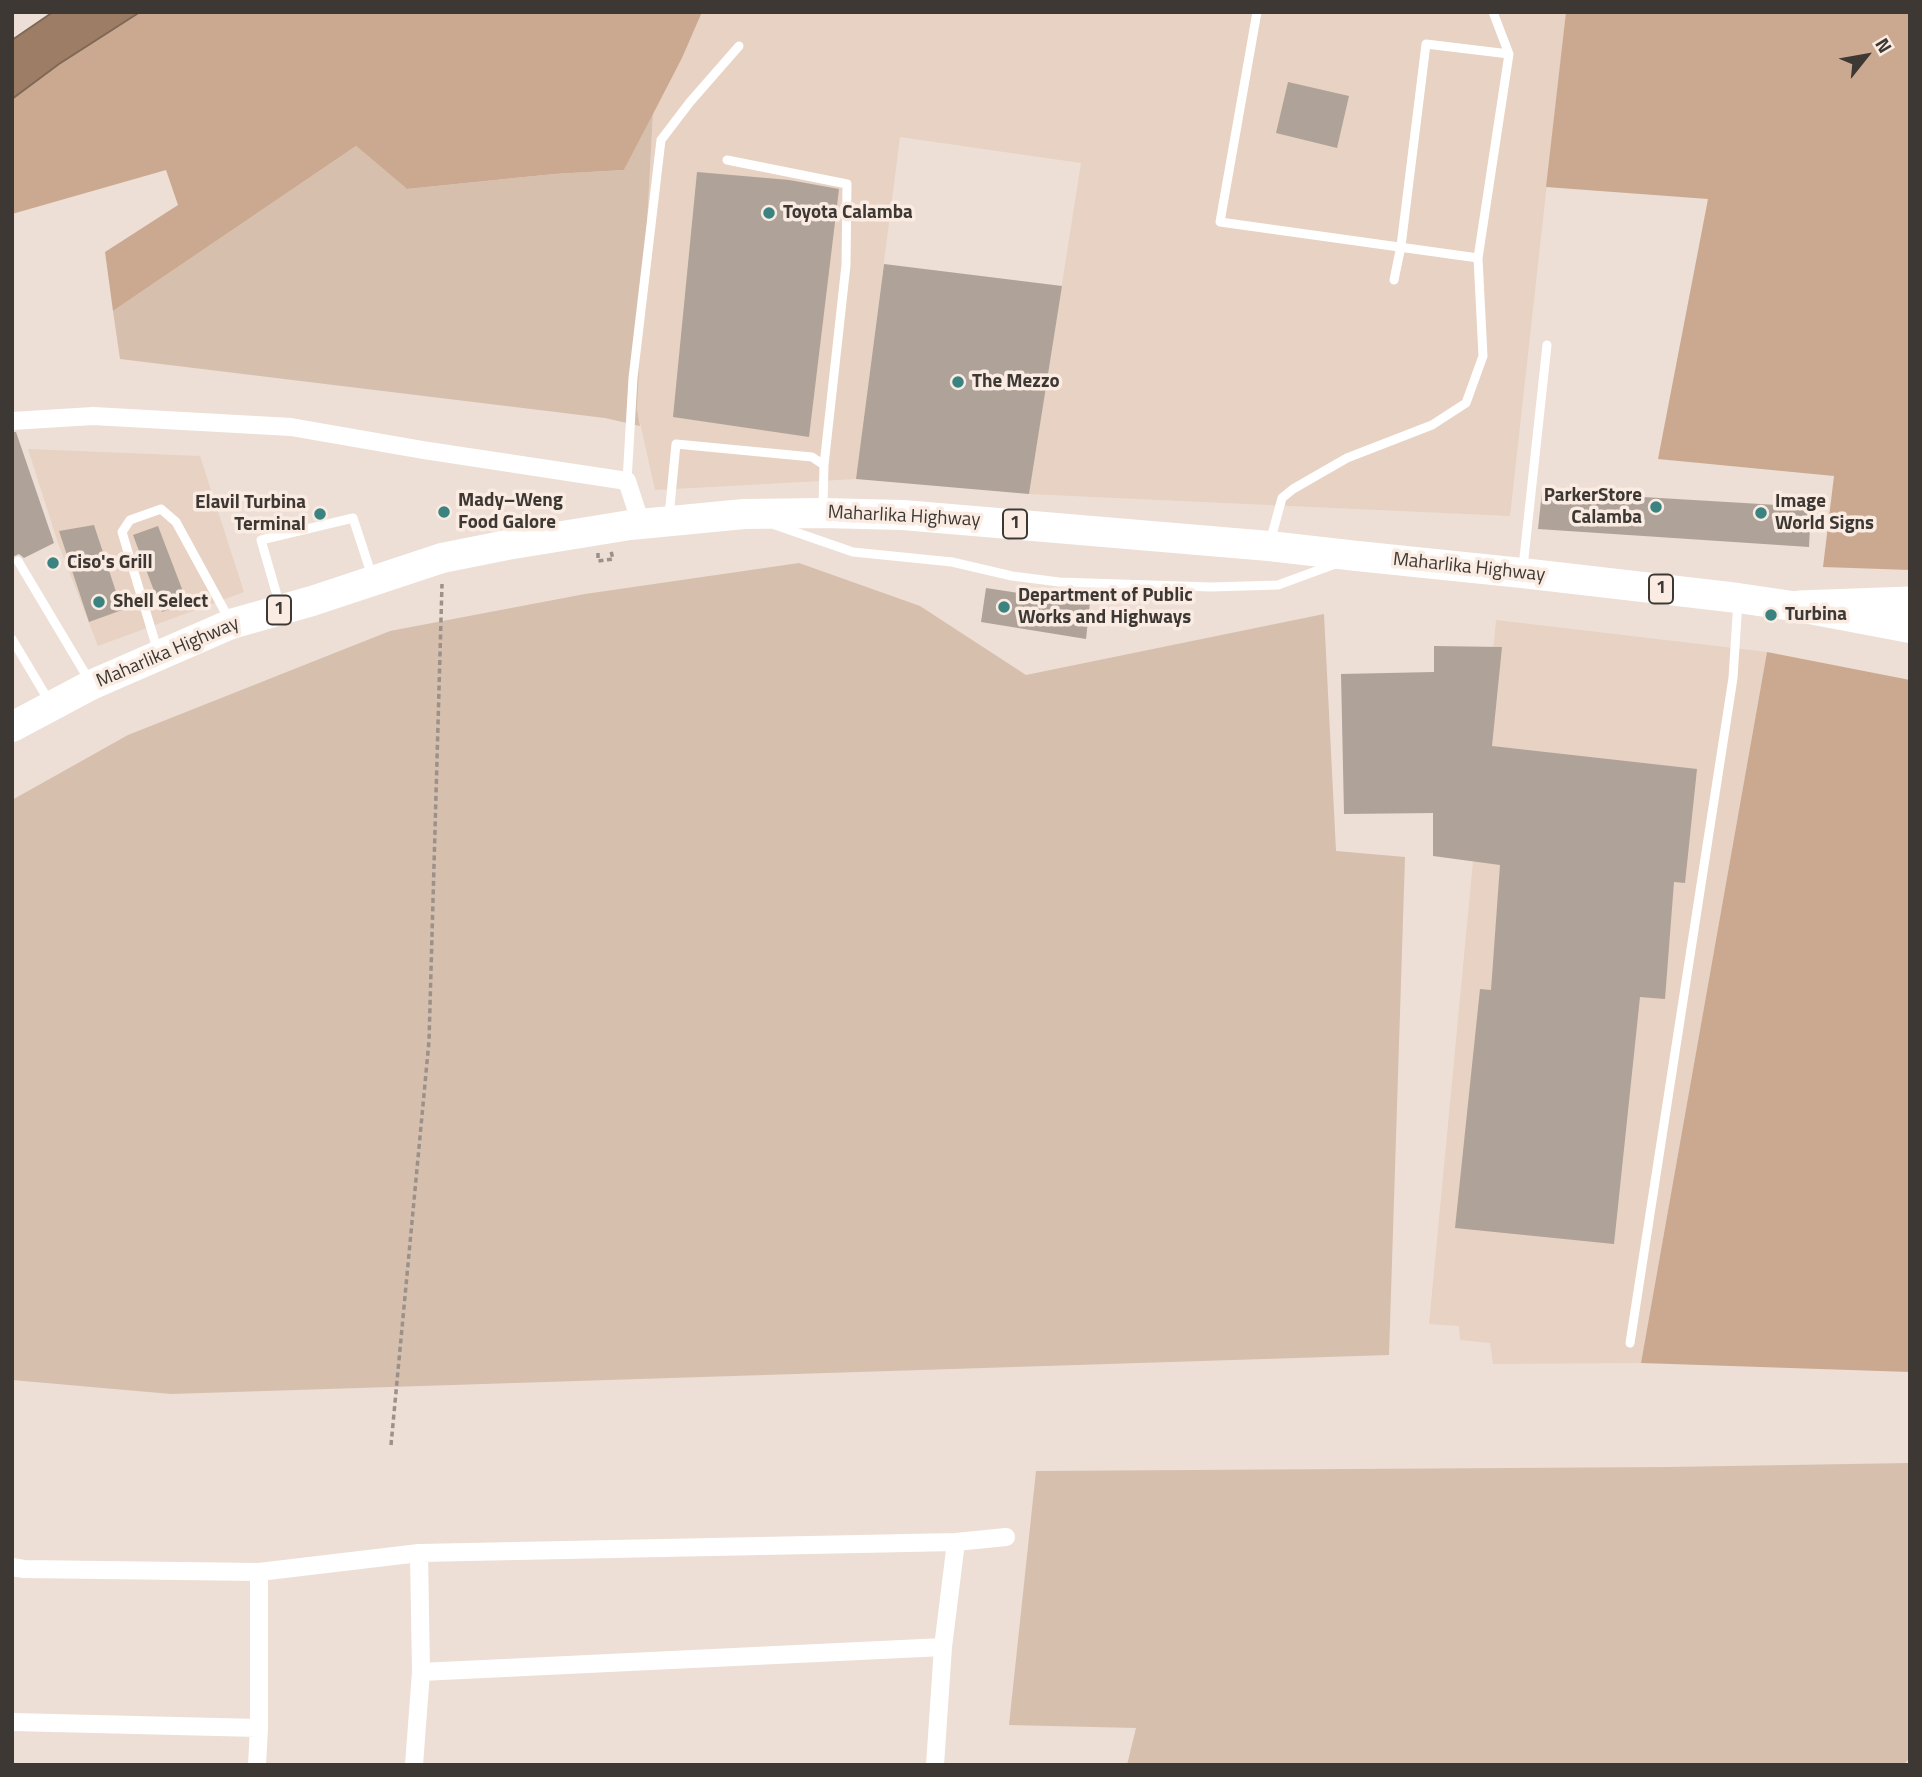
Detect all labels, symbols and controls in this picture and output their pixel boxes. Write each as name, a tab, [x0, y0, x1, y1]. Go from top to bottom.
north arrow	[1831, 21, 1901, 91]
text: N	[1869, 32, 1900, 58]
place label: Toyota Calamba	[783, 202, 913, 224]
marker: Toyota Calamba	[761, 205, 777, 221]
place label: The Mezzo	[972, 371, 1060, 393]
marker: The Mezzo	[950, 374, 966, 390]
place label: ParkerStore Calamba	[1544, 485, 1642, 529]
place label: Mady–Weng Food Galore	[458, 490, 563, 534]
place label: Image World Signs	[1775, 491, 1874, 535]
place label: Elavil Turbina Terminal	[195, 492, 306, 536]
marker: ParkerStore Calamba	[1648, 499, 1664, 515]
street label: Maharlika Highway	[827, 502, 981, 532]
marker: Mady–Weng Food Galore	[436, 504, 452, 520]
marker: Image World Signs	[1753, 505, 1769, 521]
marker: Elavil Turbina Terminal	[312, 506, 328, 522]
road number: 1	[1003, 510, 1027, 538]
street label: Maharlika Highway	[1392, 549, 1546, 587]
place label: Ciso's Grill	[67, 552, 153, 574]
marker: Ciso's Grill	[45, 555, 61, 571]
road number: 1	[1649, 574, 1673, 604]
place label: Department of Public Works and Highways	[1018, 585, 1193, 629]
place label: Shell Select	[113, 591, 208, 613]
marker: Shell Select	[91, 594, 107, 610]
road number: 1	[267, 596, 291, 624]
marker: Department of Public Works and Highways	[996, 599, 1012, 615]
place label: Turbina	[1785, 604, 1847, 626]
marker: Turbina	[1763, 607, 1779, 623]
street label: Maharlika Highway	[93, 613, 243, 693]

